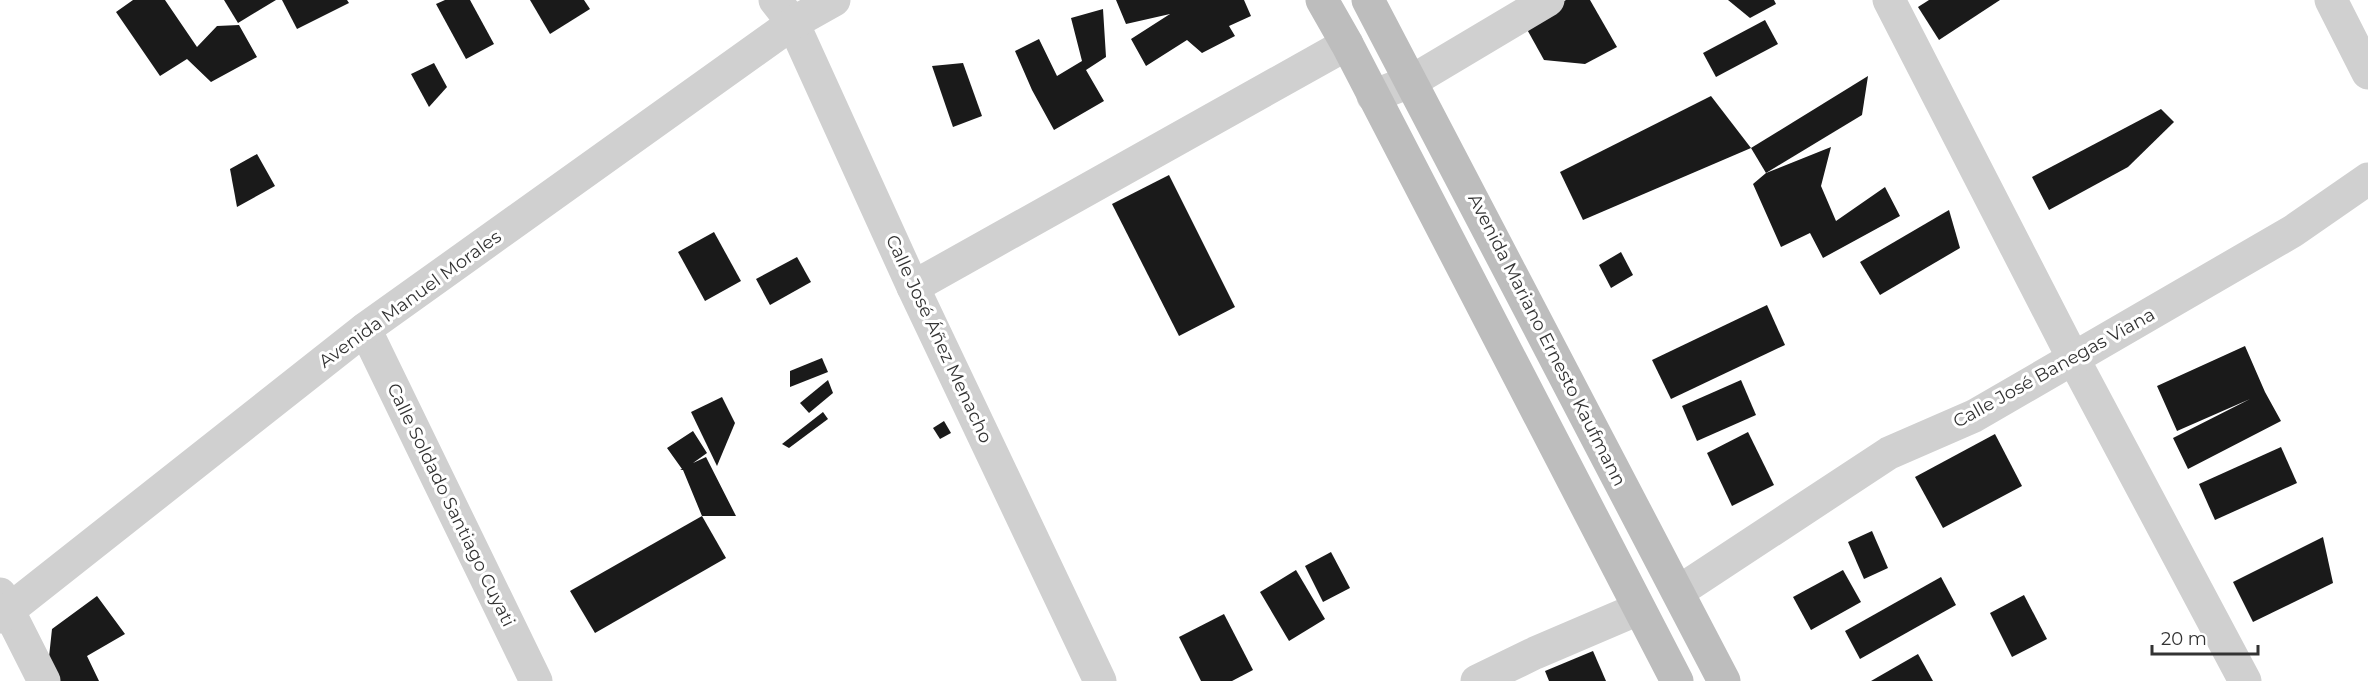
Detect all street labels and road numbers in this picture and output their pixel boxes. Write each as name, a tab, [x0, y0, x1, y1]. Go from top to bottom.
street label: Avenida Mariano Ernesto Kaufmann	[1463, 190, 1631, 490]
street label: Avenida Manuel Morales	[315, 225, 506, 373]
street label: Calle José Áñez Menacho	[881, 231, 997, 447]
street label: Calle José Banegas Viana	[1949, 303, 2159, 433]
street label: Calle Soldado Santiago Cuyati	[382, 380, 520, 630]

